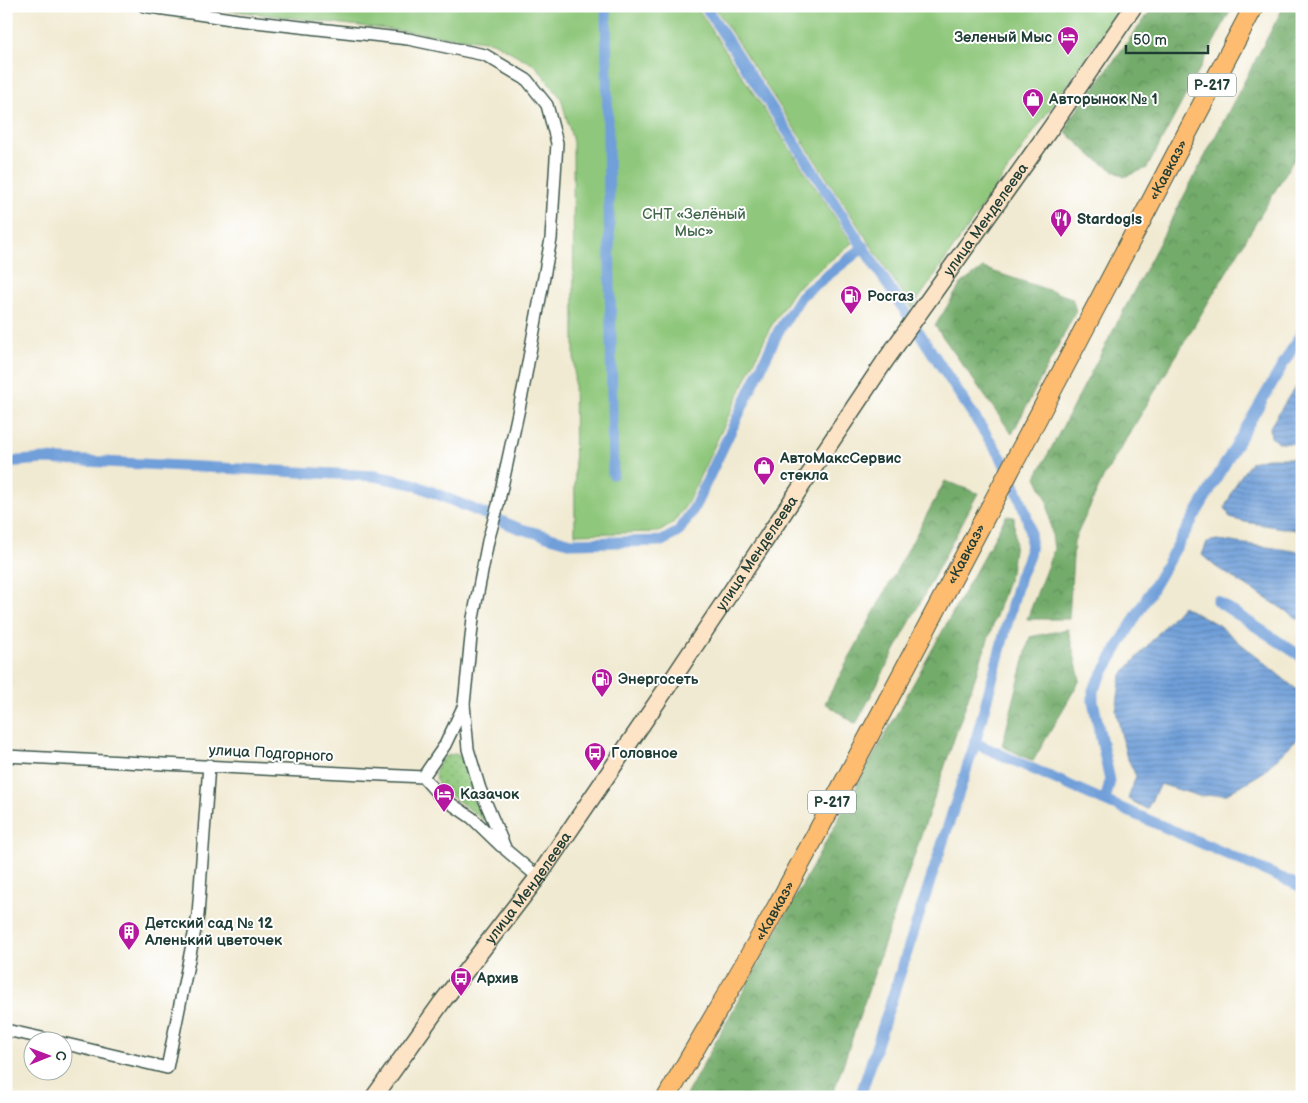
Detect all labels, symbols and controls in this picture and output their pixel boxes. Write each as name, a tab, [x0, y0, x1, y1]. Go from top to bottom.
scale bar	[1126, 22, 1208, 54]
hotel icon: Зеленый Мыс	[1056, 25, 1080, 56]
place label: Зеленый Мыс	[954, 28, 1052, 47]
text: 50 m	[1133, 31, 1167, 50]
road number: Р-217	[1188, 74, 1236, 96]
shop icon: Авторынок № 1	[1021, 87, 1045, 118]
place label: Авторынок № 1	[1048, 90, 1158, 109]
street label: «Кавказ»	[1144, 136, 1192, 204]
street label: улица Менделеева	[939, 159, 1033, 280]
park label: СНТ «Зелёный Мыс»	[642, 205, 746, 241]
restaurant icon: Stardog!s	[1049, 207, 1073, 238]
place label: Stardog!s	[1077, 210, 1142, 229]
fuel station icon: Росгаз	[839, 284, 863, 315]
place label: Росгаз	[867, 287, 914, 306]
place label: АвтоМаксСервис стекла	[779, 449, 902, 485]
shop icon: АвтоМаксСервис стекла	[752, 455, 776, 486]
street label: улица Менделеева	[712, 492, 802, 615]
street label: «Кавказ»	[942, 520, 990, 588]
fuel station icon: Энергосеть	[590, 667, 614, 698]
place label: Энергосеть	[618, 670, 699, 689]
street label: улица Подгорного	[208, 741, 334, 766]
bus stop icon: Головное	[583, 741, 607, 772]
place label: Головное	[611, 744, 678, 763]
hotel icon: Казачок	[432, 782, 456, 813]
place label: Казачок	[460, 785, 520, 804]
road number: Р-217	[808, 790, 856, 814]
street label: улица Менделеева	[481, 828, 576, 948]
street label: «Кавказ»	[751, 877, 799, 945]
place label: Детский сад № 12 Аленький цветочек	[144, 914, 283, 950]
building icon: Детский сад № 12 Аленький цветочек	[117, 920, 141, 951]
bus stop icon: Архив	[449, 966, 473, 997]
place label: Архив	[476, 969, 518, 988]
north arrow	[22, 1030, 72, 1080]
text: С	[52, 1051, 69, 1061]

